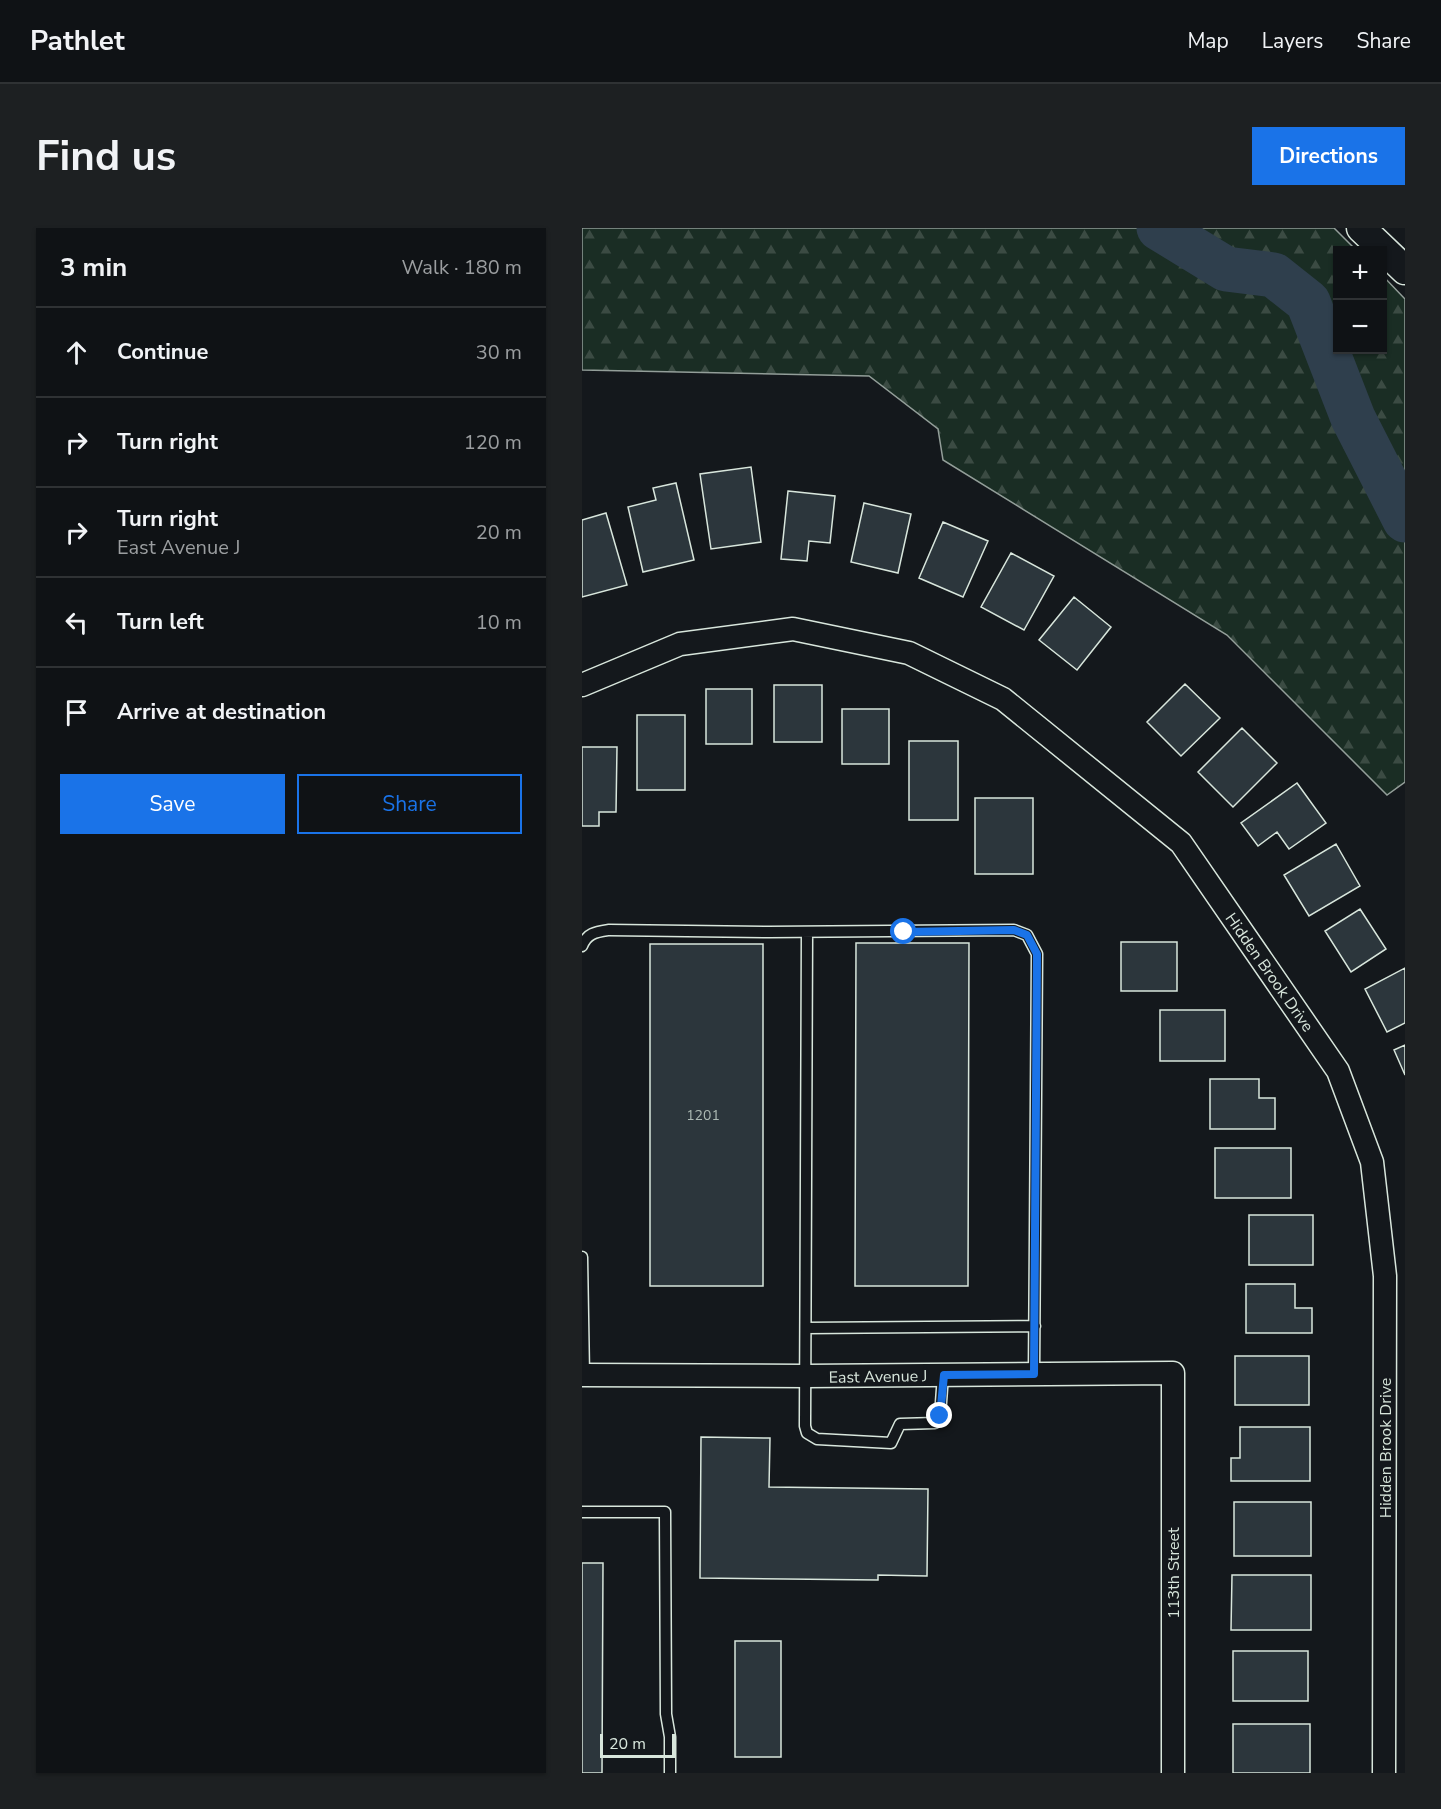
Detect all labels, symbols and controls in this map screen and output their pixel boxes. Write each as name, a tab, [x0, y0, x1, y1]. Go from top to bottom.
text: Pathlet	[30, 22, 125, 60]
text: Map	[1187, 27, 1229, 55]
text: Layers	[1262, 27, 1323, 55]
text: Share	[1356, 27, 1411, 55]
button: Directions	[1252, 127, 1405, 185]
text: Find us	[36, 128, 176, 185]
map controls	[1333, 246, 1387, 354]
button: +	[1333, 246, 1387, 300]
text: 3 min	[60, 250, 127, 285]
text: Walk · 180 m	[402, 254, 522, 281]
button: −	[1333, 300, 1387, 354]
icon: ahead	[60, 336, 93, 369]
text: Continue	[117, 337, 208, 367]
text: 30 m	[476, 339, 522, 366]
icon: right	[60, 426, 93, 459]
text: Turn right	[117, 427, 218, 457]
text: 120 m	[464, 429, 522, 456]
text: Turn right	[117, 504, 218, 534]
icon: right	[60, 516, 93, 549]
text: 20 m	[476, 519, 522, 546]
text: East Avenue J	[117, 534, 240, 561]
icon: left	[60, 606, 93, 639]
text: Turn left	[117, 607, 204, 637]
text: 10 m	[476, 609, 522, 636]
icon: arrive	[60, 696, 93, 729]
text: Arrive at destination	[117, 697, 326, 727]
button: Save	[60, 774, 285, 834]
button: Share	[297, 774, 522, 834]
street label: Hidden Brook Drive	[1220, 909, 1319, 1036]
route start	[890, 918, 916, 944]
house number: 1201	[686, 1106, 720, 1125]
street label: East Avenue J	[828, 1365, 928, 1389]
street label: Hidden Brook Drive	[1375, 1378, 1397, 1518]
route end	[926, 1402, 952, 1428]
street label: 113th Street	[1163, 1527, 1185, 1619]
scale bar	[600, 1731, 675, 1758]
text: 20 m	[609, 1733, 646, 1755]

